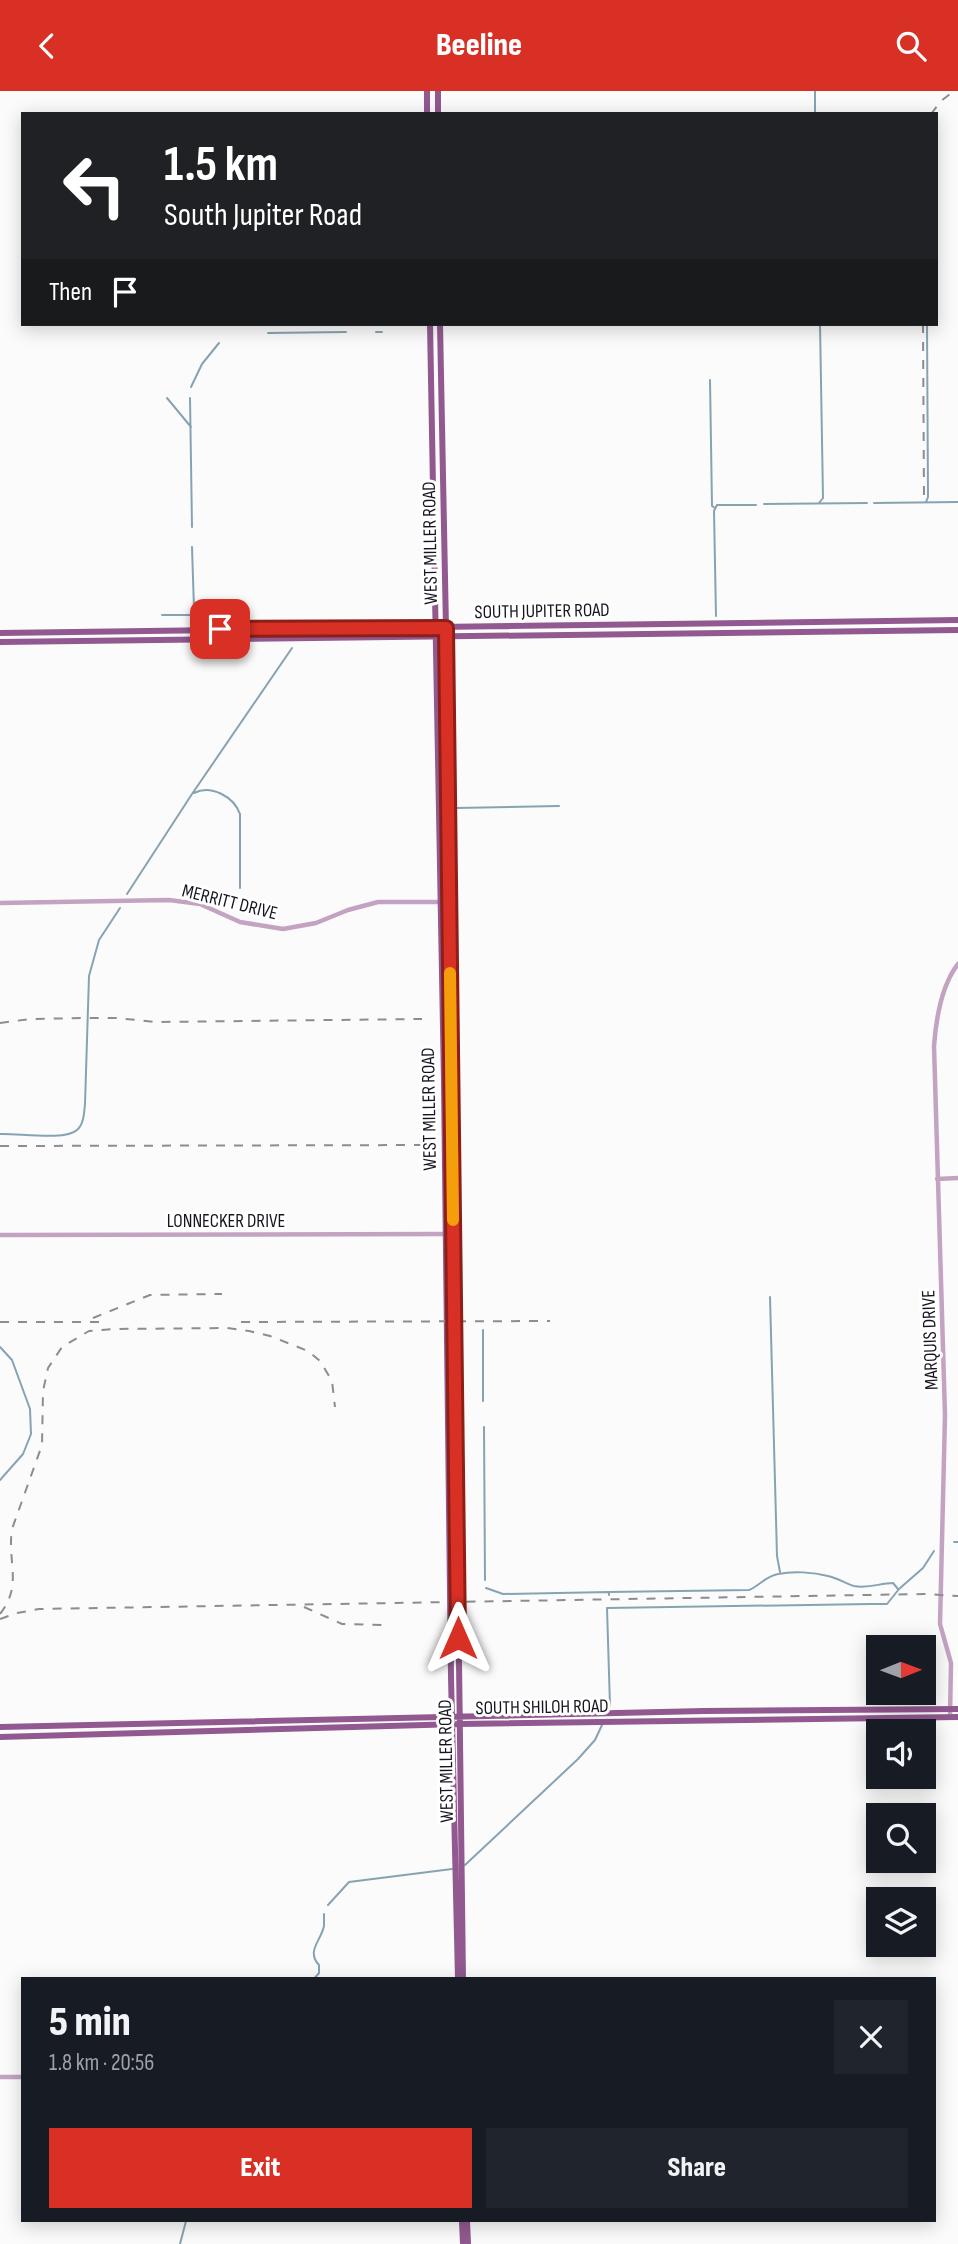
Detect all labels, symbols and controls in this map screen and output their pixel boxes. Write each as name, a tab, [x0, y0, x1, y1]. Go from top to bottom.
text: Beeline	[436, 26, 522, 65]
icon: back	[28, 27, 66, 65]
icon: search	[892, 27, 930, 65]
text: 1.5 km	[164, 136, 278, 195]
icon: left	[49, 140, 140, 231]
text: South Jupiter Road	[164, 196, 362, 235]
icon: arrive	[106, 273, 144, 311]
text: Then	[49, 277, 92, 308]
street label: WEST MILLER ROAD	[418, 481, 443, 605]
pin	[190, 599, 250, 659]
street label: SOUTH JUPITER ROAD	[474, 599, 610, 624]
icon: arrive	[201, 610, 239, 648]
street label: MERRITT DRIVE	[180, 880, 280, 925]
street label: WEST MILLER ROAD	[417, 1047, 442, 1171]
street label: LONNECKER DRIVE	[167, 1210, 285, 1233]
street label: MARQUIS DRIVE	[917, 1289, 944, 1390]
position arrow	[421, 1601, 495, 1675]
north arrow	[866, 1635, 936, 1705]
map controls	[866, 1635, 936, 1957]
street label: SOUTH SHILOH ROAD	[475, 1695, 609, 1720]
street label: WEST MILLER ROAD	[434, 1699, 459, 1823]
button: sound	[866, 1719, 936, 1789]
button: search	[866, 1803, 936, 1873]
button: layers	[866, 1887, 936, 1957]
text: 5 min	[49, 1997, 131, 2048]
button: close	[834, 2000, 908, 2074]
text: 1.8 km · 20:56	[49, 2049, 154, 2077]
button: Exit	[49, 2128, 472, 2208]
button: Share	[486, 2128, 908, 2208]

